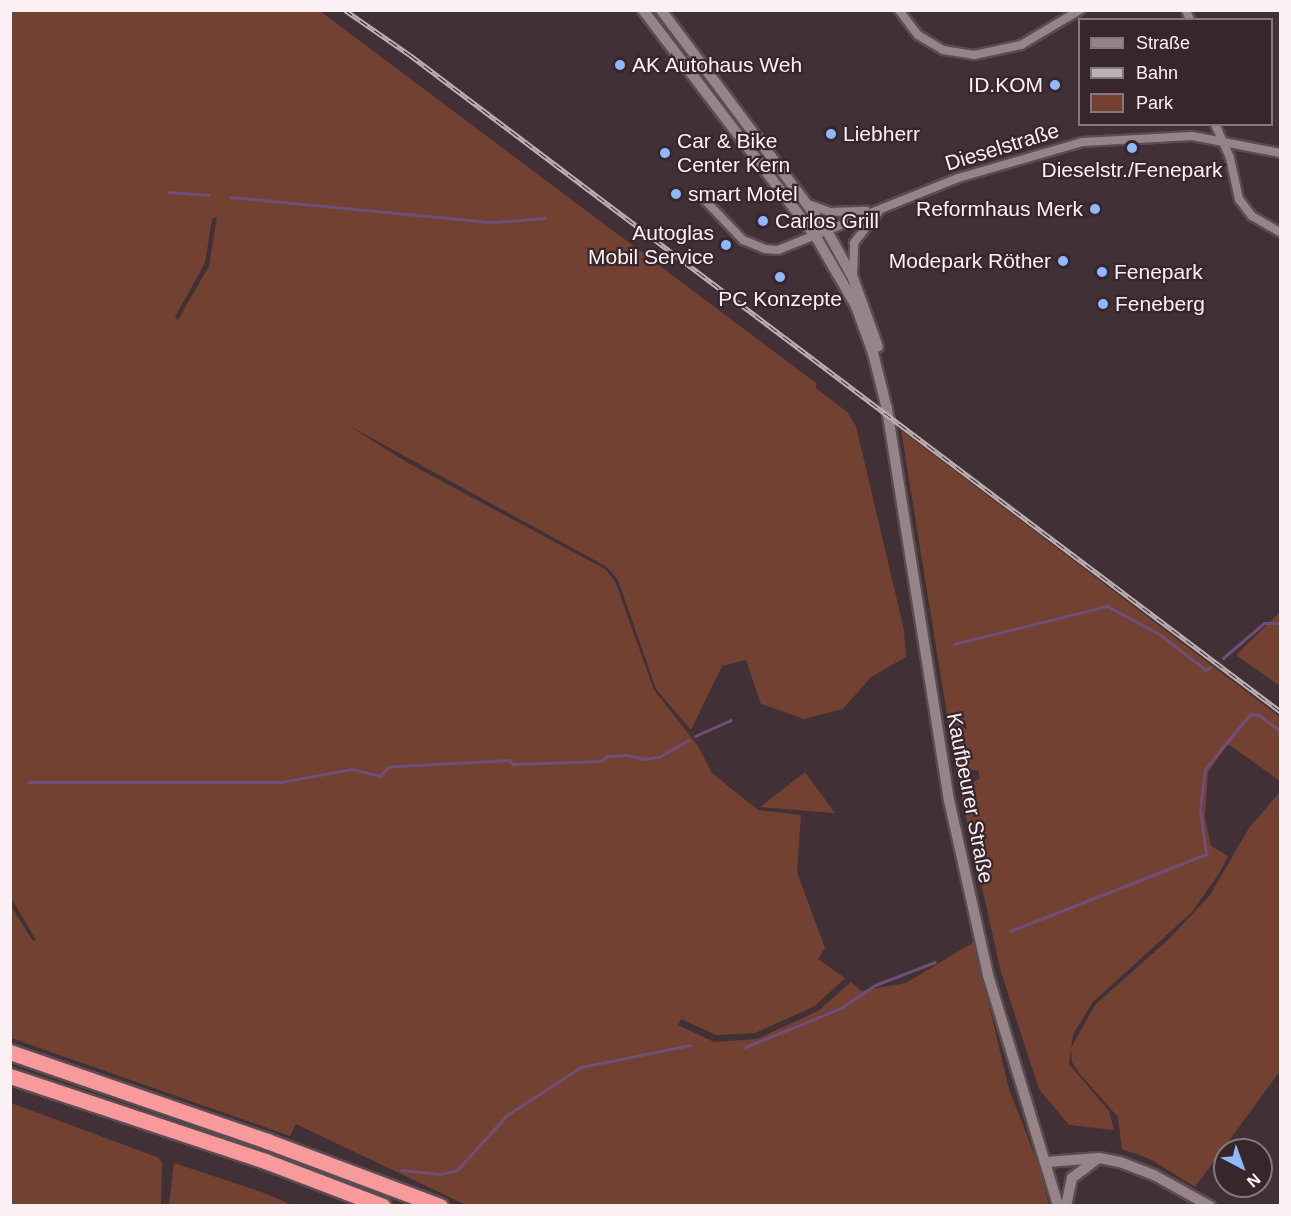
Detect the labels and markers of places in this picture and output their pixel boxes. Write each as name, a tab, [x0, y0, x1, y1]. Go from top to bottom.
place label: AK Autohaus Weh	[632, 52, 803, 78]
marker: AK Autohaus Weh	[613, 58, 627, 72]
place label: ID.KOM	[968, 72, 1043, 98]
marker: ID.KOM	[1048, 78, 1062, 92]
place label: Liebherr	[843, 121, 920, 147]
marker: Liebherr	[824, 127, 838, 141]
place label: Car & Bike Center Kern	[677, 128, 790, 178]
marker: Dieselstr./Fenepark	[1125, 141, 1139, 155]
marker: Car & Bike Center Kern	[658, 146, 672, 160]
place label: Dieselstr./Fenepark	[1042, 157, 1222, 183]
place label: smart Motel	[688, 181, 798, 207]
marker: smart Motel	[669, 187, 683, 201]
place label: Reformhaus Merk	[916, 196, 1083, 222]
marker: Reformhaus Merk	[1088, 202, 1102, 216]
place label: Carlos Grill	[775, 208, 879, 234]
marker: Carlos Grill	[756, 214, 770, 228]
place label: Autoglas Mobil Service	[588, 220, 714, 270]
marker: Autoglas Mobil Service	[719, 238, 733, 252]
place label: Modepark Röther	[889, 248, 1051, 274]
marker: Modepark Röther	[1056, 254, 1070, 268]
place label: Fenepark	[1114, 259, 1203, 285]
marker: Fenepark	[1095, 265, 1109, 279]
marker: PC Konzepte	[773, 270, 787, 284]
place label: PC Konzepte	[718, 286, 842, 312]
place label: Feneberg	[1115, 291, 1205, 317]
marker: Feneberg	[1096, 297, 1110, 311]

